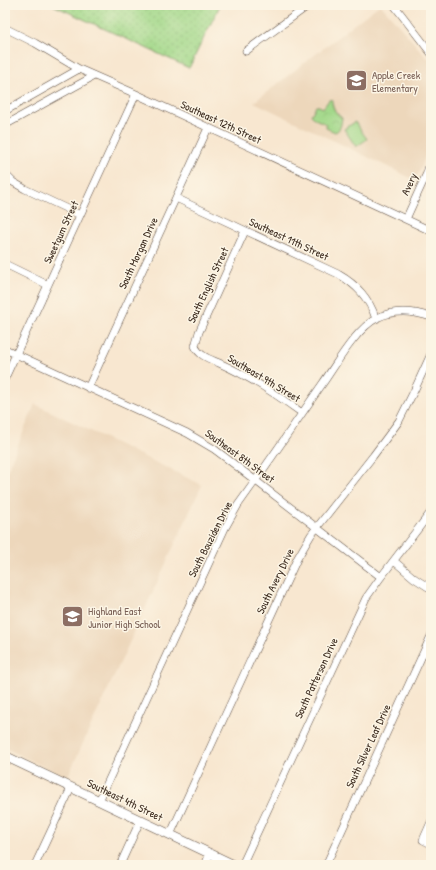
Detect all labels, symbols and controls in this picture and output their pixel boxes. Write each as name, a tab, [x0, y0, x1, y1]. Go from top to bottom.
school or university icon: Apple Creek Elementary	[343, 68, 369, 94]
place label: Apple Creek Elementary	[372, 68, 421, 95]
street label: Southeast 12th Street	[179, 97, 264, 147]
street label: Avery	[398, 170, 420, 197]
street label: Sweetgum Street	[40, 198, 82, 266]
street label: South Morgan Drive	[115, 214, 161, 291]
street label: Southeast 11th Street	[247, 214, 331, 264]
street label: South English Street	[184, 245, 232, 325]
street label: Southeast 9th Street	[225, 351, 303, 405]
street label: Southeast 8th Street	[202, 426, 278, 486]
street label: South Bouziden Drive	[185, 498, 235, 579]
street label: South Avery Drive	[253, 545, 297, 616]
school or university icon: Highland East Junior High School	[60, 604, 86, 630]
place label: Highland East Junior High School	[88, 604, 161, 631]
street label: South Patterson Drive	[291, 635, 341, 721]
street label: South Silver Leaf Drive	[342, 701, 394, 790]
street label: Southeast 4th Street	[85, 776, 165, 824]

